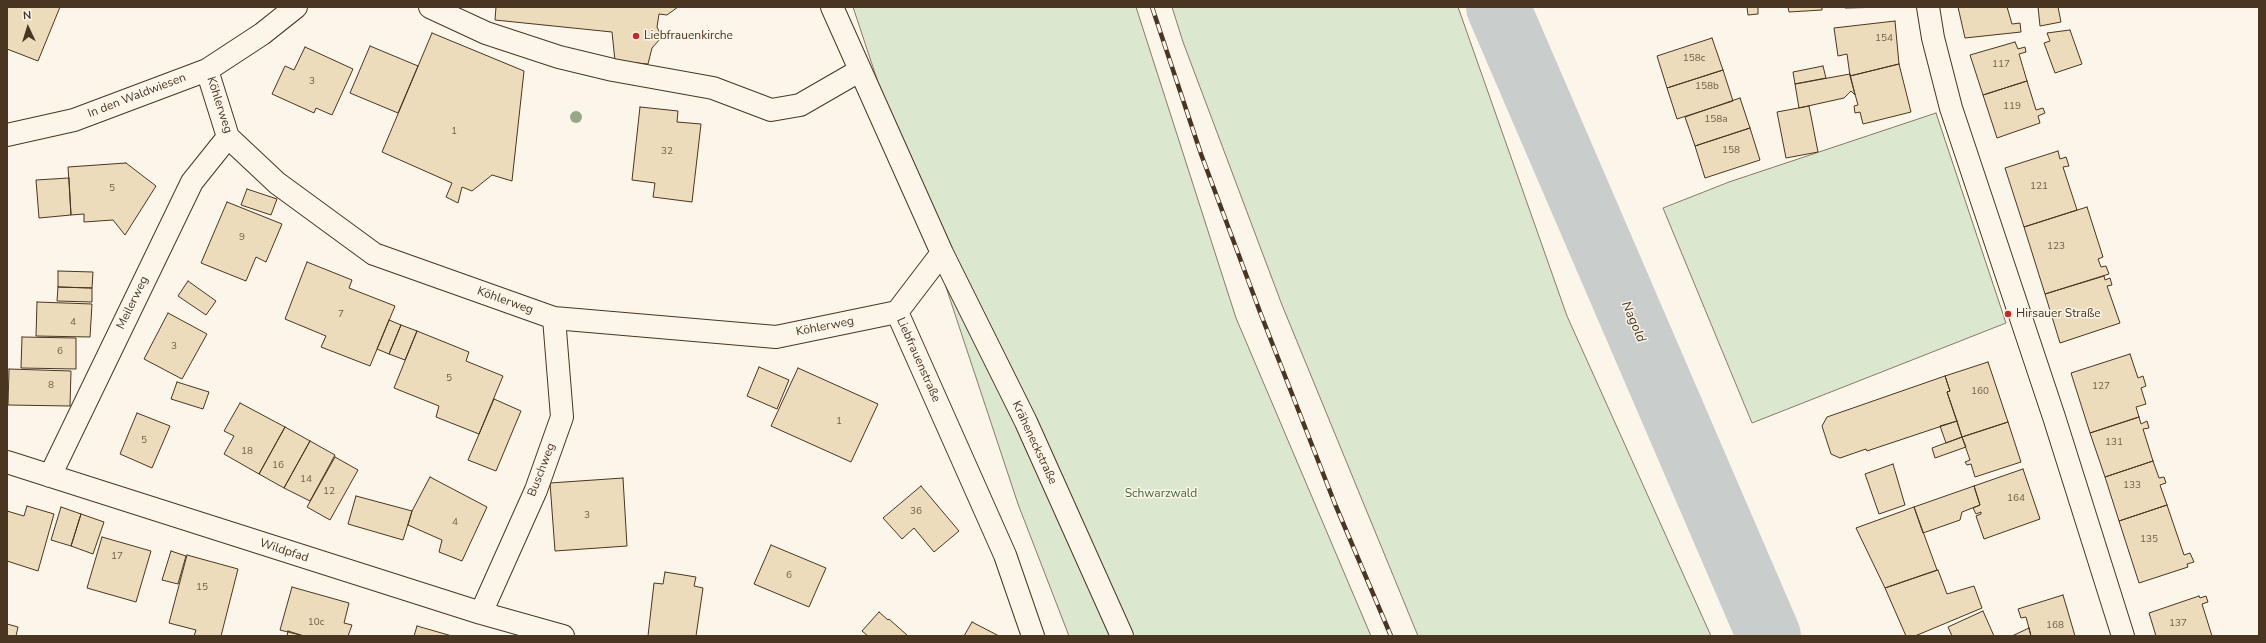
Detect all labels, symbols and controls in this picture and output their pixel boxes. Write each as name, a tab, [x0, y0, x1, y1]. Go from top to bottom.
north arrow	[8, 8, 48, 48]
text: N	[22, 8, 32, 23]
place label: Liebfrauenkirche	[644, 29, 733, 43]
marker: Liebfrauenkirche	[631, 31, 641, 41]
house number: 154	[1875, 33, 1893, 45]
house number: 158c	[1683, 53, 1705, 65]
house number: 117	[1992, 59, 2010, 71]
street label: In den Waldwiesen	[86, 71, 188, 121]
street label: Köhlerweg	[203, 75, 235, 135]
house number: 3	[309, 76, 315, 88]
house number: 158b	[1695, 81, 1719, 93]
house number: 119	[2003, 101, 2021, 113]
house number: 158a	[1704, 114, 1728, 126]
house number: 1	[451, 126, 457, 138]
house number: 158	[1722, 145, 1740, 157]
house number: 32	[661, 146, 673, 158]
house number: 121	[2030, 181, 2048, 193]
house number: 5	[109, 183, 115, 195]
house number: 9	[239, 232, 245, 244]
house number: 123	[2047, 241, 2065, 253]
street label: Meilerweg	[114, 274, 152, 332]
street label: Köhlerweg	[475, 284, 535, 318]
water label: Nagold	[1617, 299, 1649, 345]
place label: Hirsauer Straße	[2016, 307, 2101, 321]
house number: 7	[338, 309, 344, 321]
marker: Hirsauer Straße	[2003, 309, 2013, 319]
street label: Köhlerweg	[795, 314, 855, 340]
street label: Liebfrauenstraße	[893, 315, 943, 405]
house number: 4	[70, 317, 76, 329]
house number: 3	[171, 341, 177, 353]
house number: 6	[57, 346, 63, 358]
house number: 5	[446, 373, 452, 385]
house number: 8	[48, 380, 54, 392]
house number: 127	[2092, 381, 2110, 393]
house number: 160	[1971, 386, 1989, 398]
street label: Kräheneckstraße	[1008, 399, 1060, 487]
house number: 1	[836, 416, 842, 428]
house number: 5	[141, 435, 147, 447]
house number: 131	[2105, 437, 2123, 449]
street label: Buschweg	[525, 441, 559, 499]
house number: 18	[241, 446, 253, 458]
house number: 16	[272, 460, 284, 472]
house number: 14	[300, 474, 312, 486]
house number: 133	[2123, 480, 2141, 492]
house number: 12	[323, 486, 335, 498]
park label: Schwarzwald	[1125, 487, 1197, 501]
house number: 164	[2007, 493, 2025, 505]
house number: 36	[910, 506, 922, 518]
house number: 3	[584, 510, 590, 522]
house number: 4	[452, 517, 458, 529]
house number: 135	[2140, 534, 2158, 546]
street label: Wildpfad	[258, 536, 310, 566]
house number: 17	[111, 551, 123, 563]
house number: 6	[786, 570, 792, 582]
house number: 15	[196, 582, 208, 594]
house number: 10c	[308, 617, 324, 629]
house number: 137	[2169, 618, 2187, 630]
house number: 168	[2046, 620, 2064, 632]

